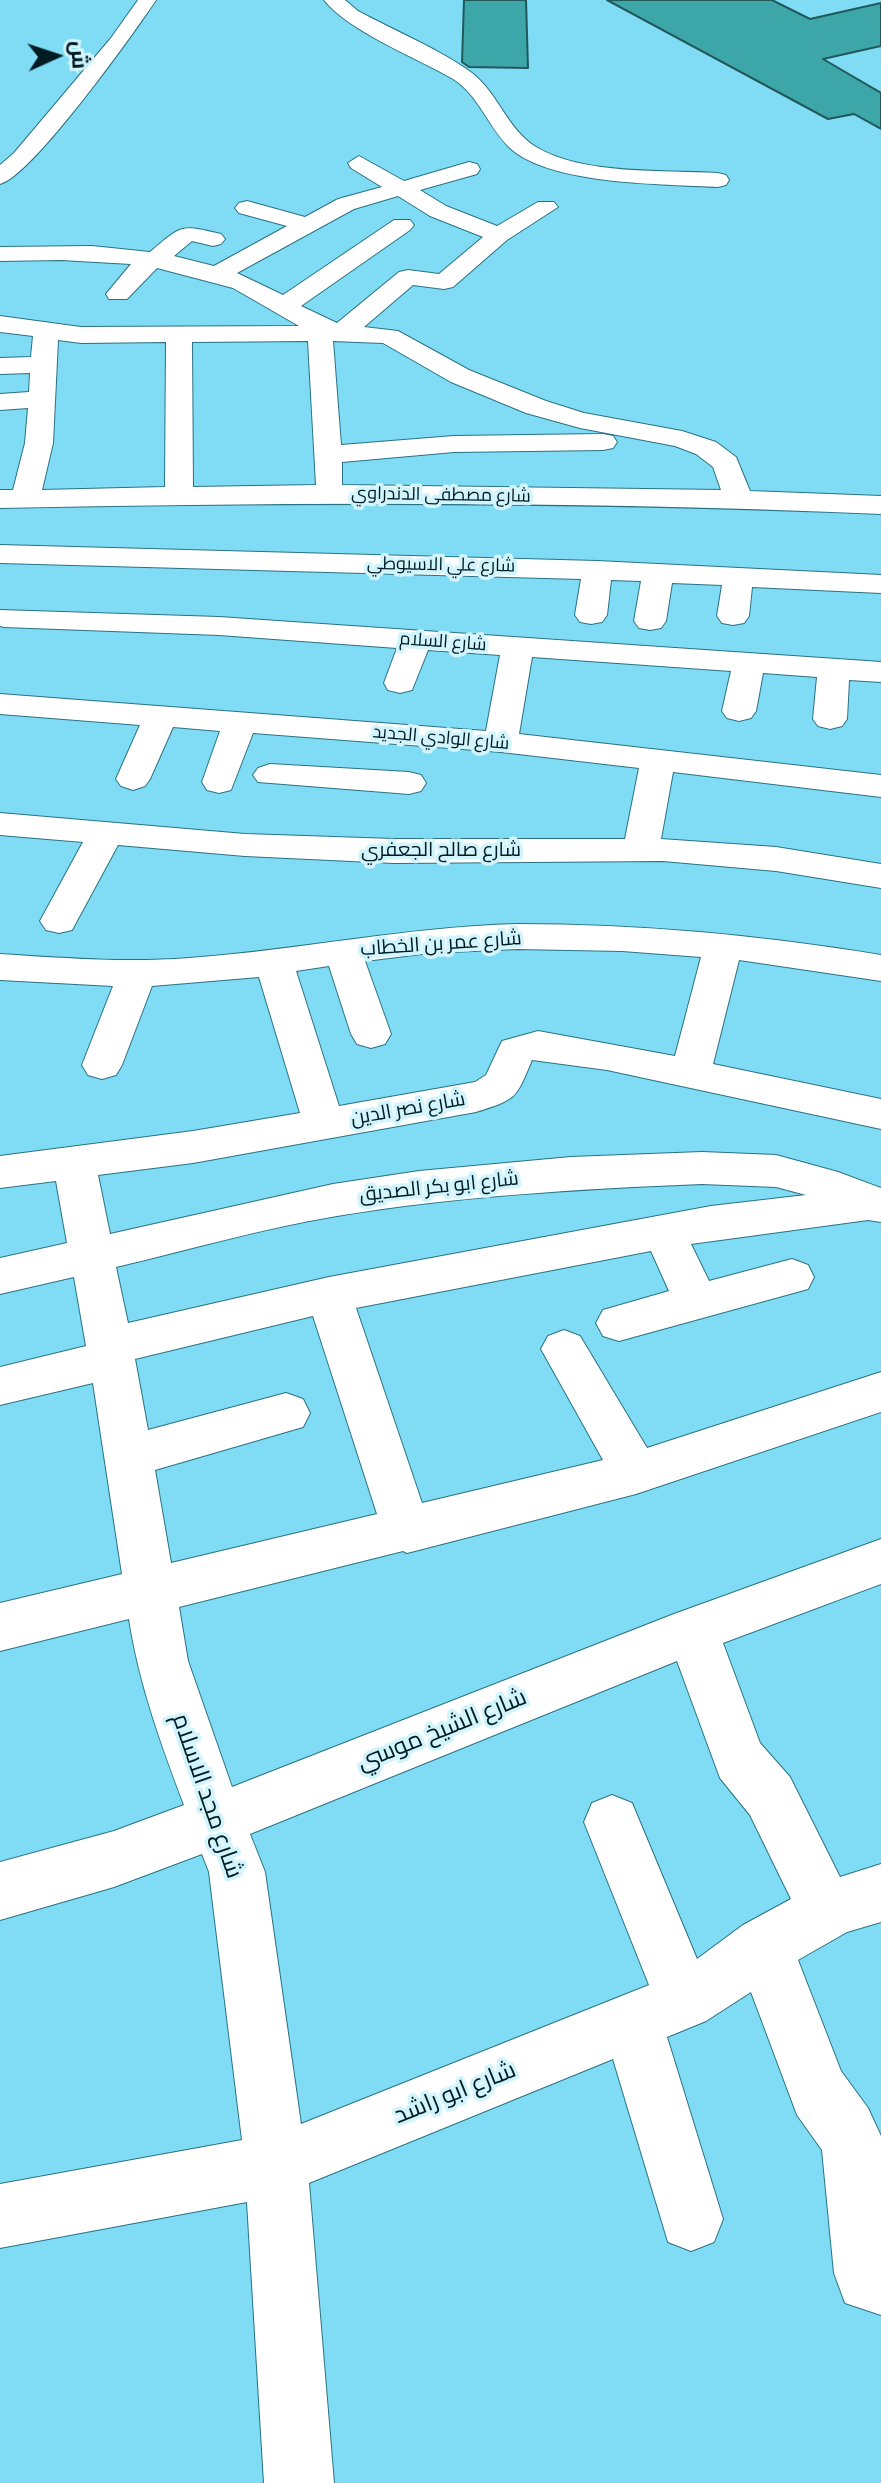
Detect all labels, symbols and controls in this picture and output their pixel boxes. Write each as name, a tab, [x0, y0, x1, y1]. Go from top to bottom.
north arrow	[16, 16, 96, 96]
text: ش	[65, 40, 95, 70]
street label: شارع مصطفى الدندراوي	[351, 483, 531, 507]
street label: شارع علي الاسيوطي	[367, 553, 515, 577]
street label: شارع السلام	[399, 628, 487, 656]
street label: شارع الوادي الجديد	[372, 721, 510, 755]
street label: شارع صالح الجعفري	[361, 838, 521, 862]
street label: شارع عمر بن الخطاب	[359, 926, 523, 962]
street label: شارع نصر الدين	[349, 1087, 467, 1131]
street label: شارع ابو بكر الصديق	[358, 1167, 520, 1207]
street label: شارع الشيخ موسي	[353, 1683, 531, 1777]
street label: شارع مجد الاسلام	[165, 1710, 249, 1882]
street label: شارع ابو راشد	[390, 2056, 520, 2130]

